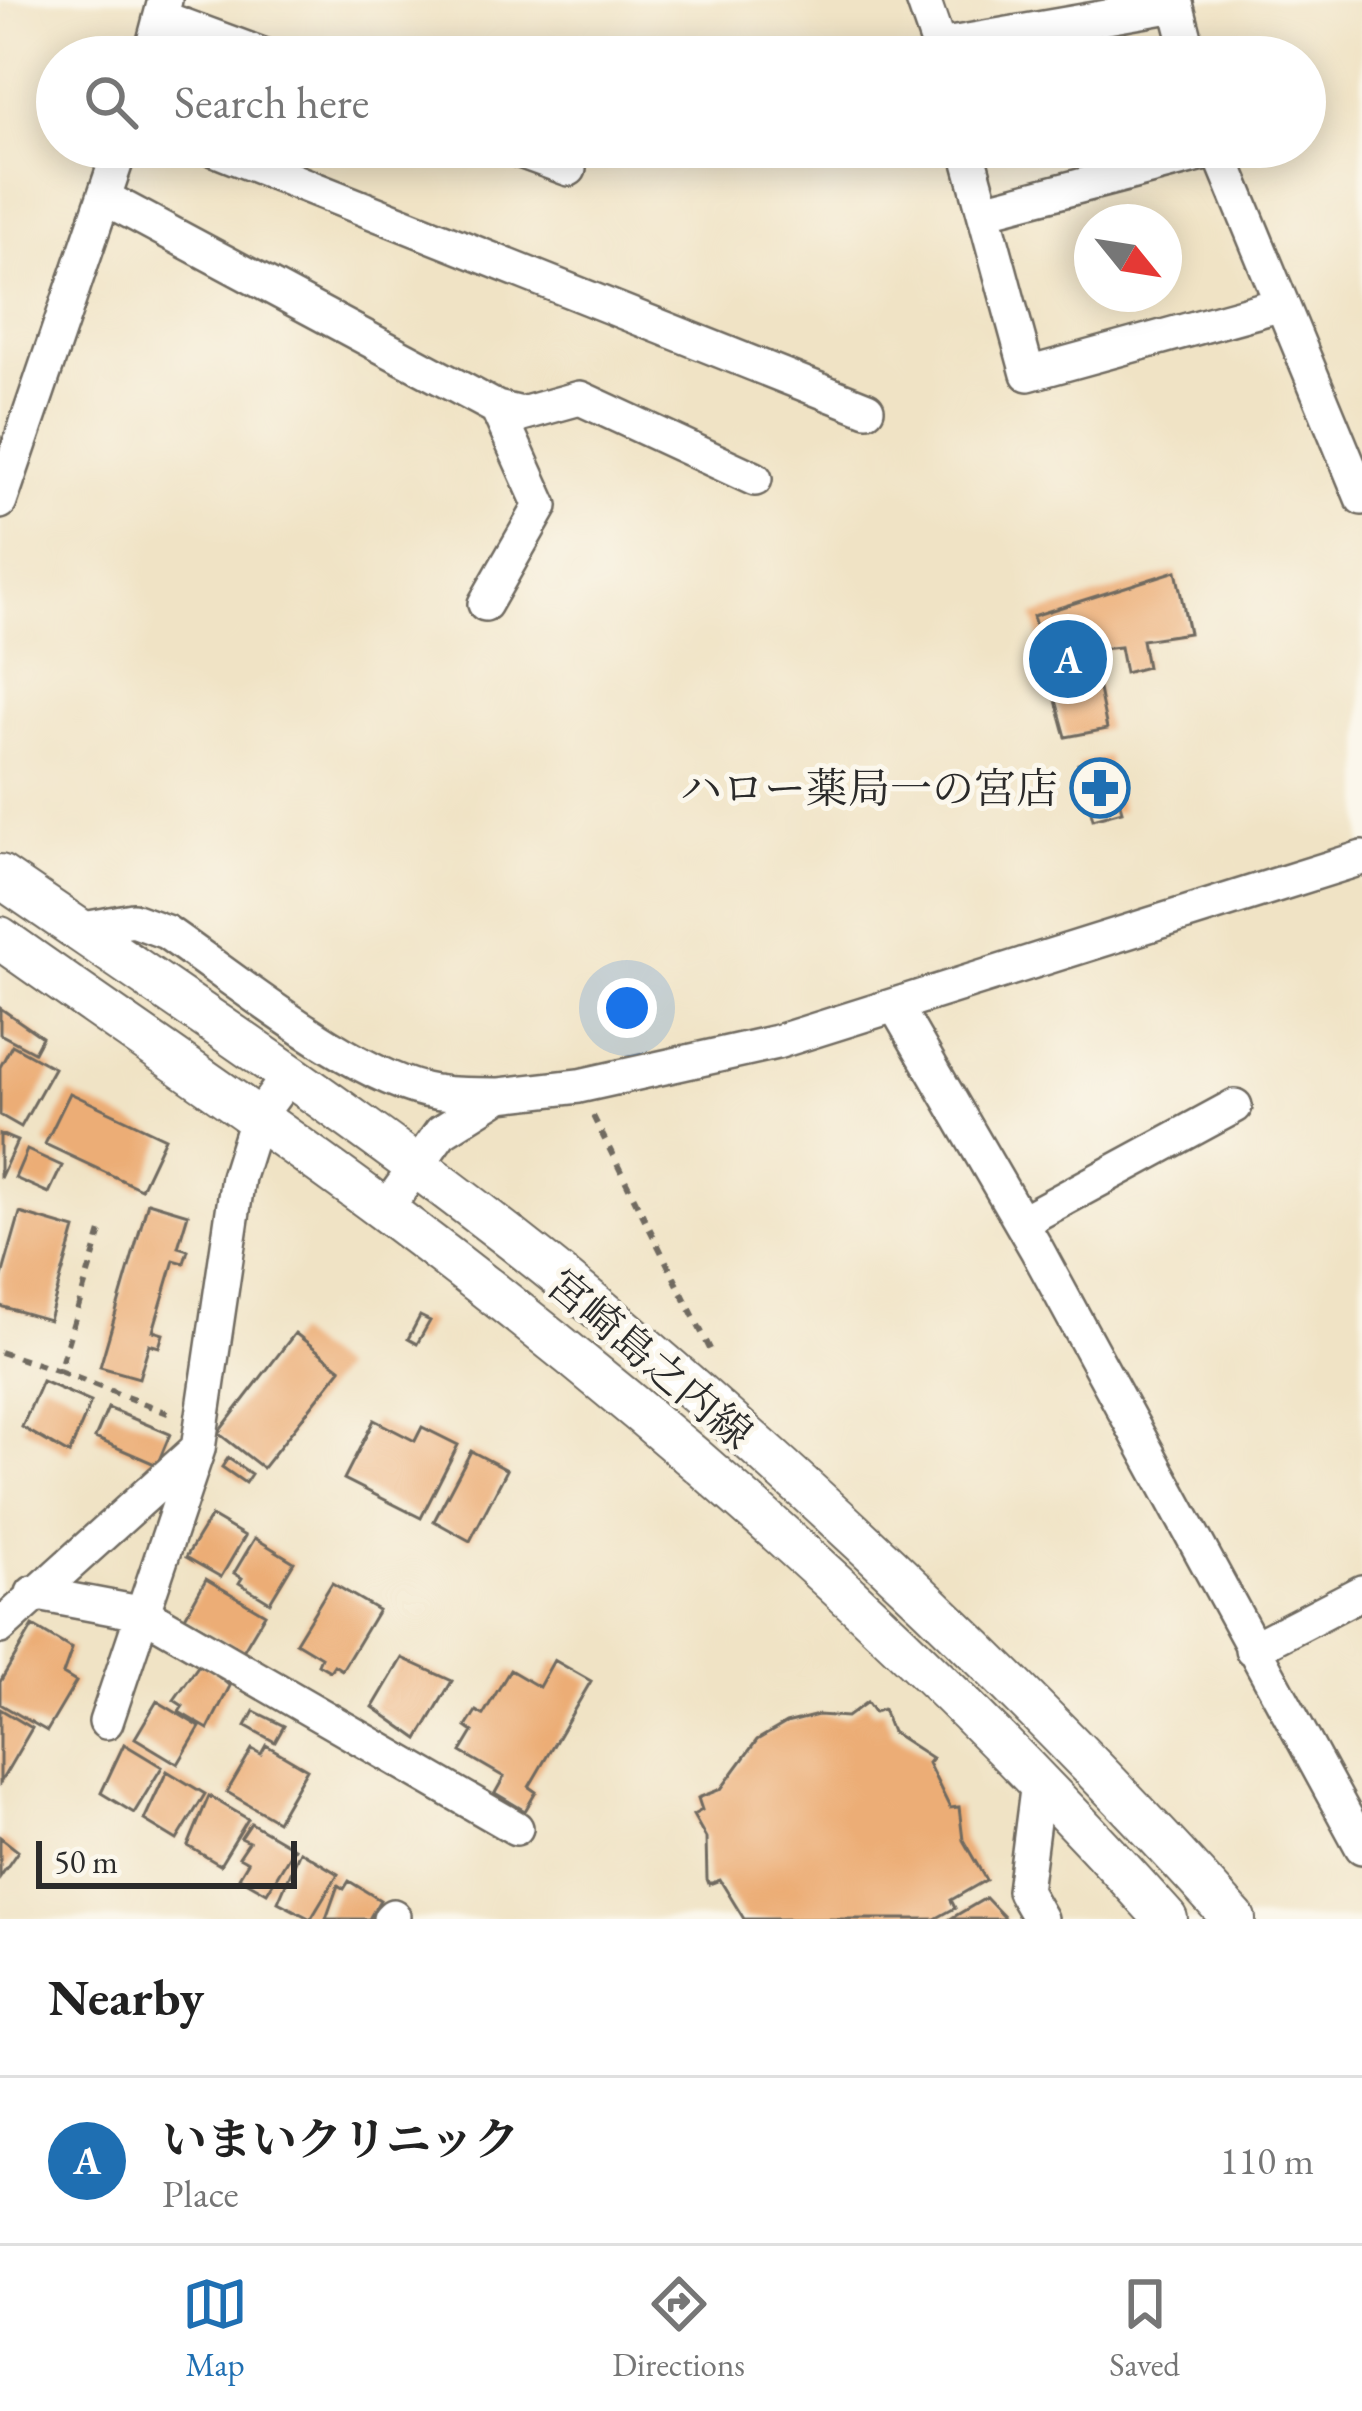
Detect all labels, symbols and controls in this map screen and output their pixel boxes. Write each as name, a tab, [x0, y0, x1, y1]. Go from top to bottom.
search box	[36, 36, 1326, 168]
icon: search	[78, 69, 144, 135]
text: Search here	[174, 73, 369, 131]
north arrow	[1074, 204, 1182, 312]
pin: A	[1029, 614, 1107, 704]
pharmacy icon: ハロー薬局一の宮店	[1069, 757, 1131, 819]
place label: ハロー薬局一の宮店	[680, 761, 1058, 816]
your location	[597, 978, 657, 1038]
street label: 宮崎島之内線	[536, 1257, 764, 1461]
scale bar	[36, 1835, 297, 1888]
text: 50 m	[54, 1840, 118, 1883]
text: Nearby	[48, 1964, 204, 2030]
text: いまいクリニック	[162, 2110, 519, 2168]
text: A	[73, 2135, 101, 2186]
text: 110 m	[1220, 2135, 1314, 2186]
text: Place	[162, 2168, 239, 2219]
tab: Map	[182, 2271, 248, 2386]
tab: Directions	[612, 2271, 745, 2386]
tab: Saved	[1109, 2271, 1180, 2386]

